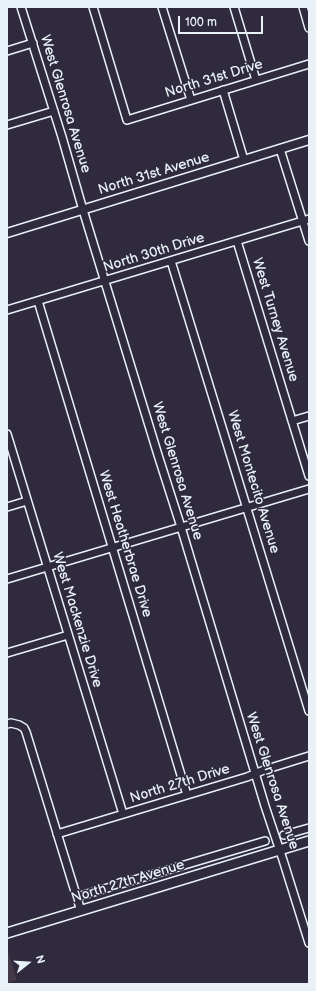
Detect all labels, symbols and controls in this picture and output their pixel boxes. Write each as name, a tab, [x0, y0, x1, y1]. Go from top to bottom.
scale bar	[180, 8, 265, 34]
text: 100 m	[185, 15, 217, 30]
street label: West Glenrosa Avenue	[36, 33, 94, 175]
street label: North 31st Drive	[163, 56, 265, 102]
street label: North 31st Avenue	[96, 149, 212, 199]
street label: North 30th Drive	[101, 230, 207, 276]
street label: West Turney Avenue	[248, 256, 302, 384]
street label: West Glenrosa Avenue	[148, 400, 206, 542]
street label: West Montecito Avenue	[223, 408, 283, 556]
street label: West Heatherbrae Drive	[95, 469, 155, 619]
street label: West Mackenzie Drive	[48, 550, 106, 690]
street label: West Glenrosa Avenue	[242, 710, 302, 852]
street label: North 27th Drive	[128, 761, 232, 807]
street label: North 27th Avenue	[69, 857, 187, 907]
north arrow	[8, 943, 48, 983]
text: N	[33, 953, 47, 965]

